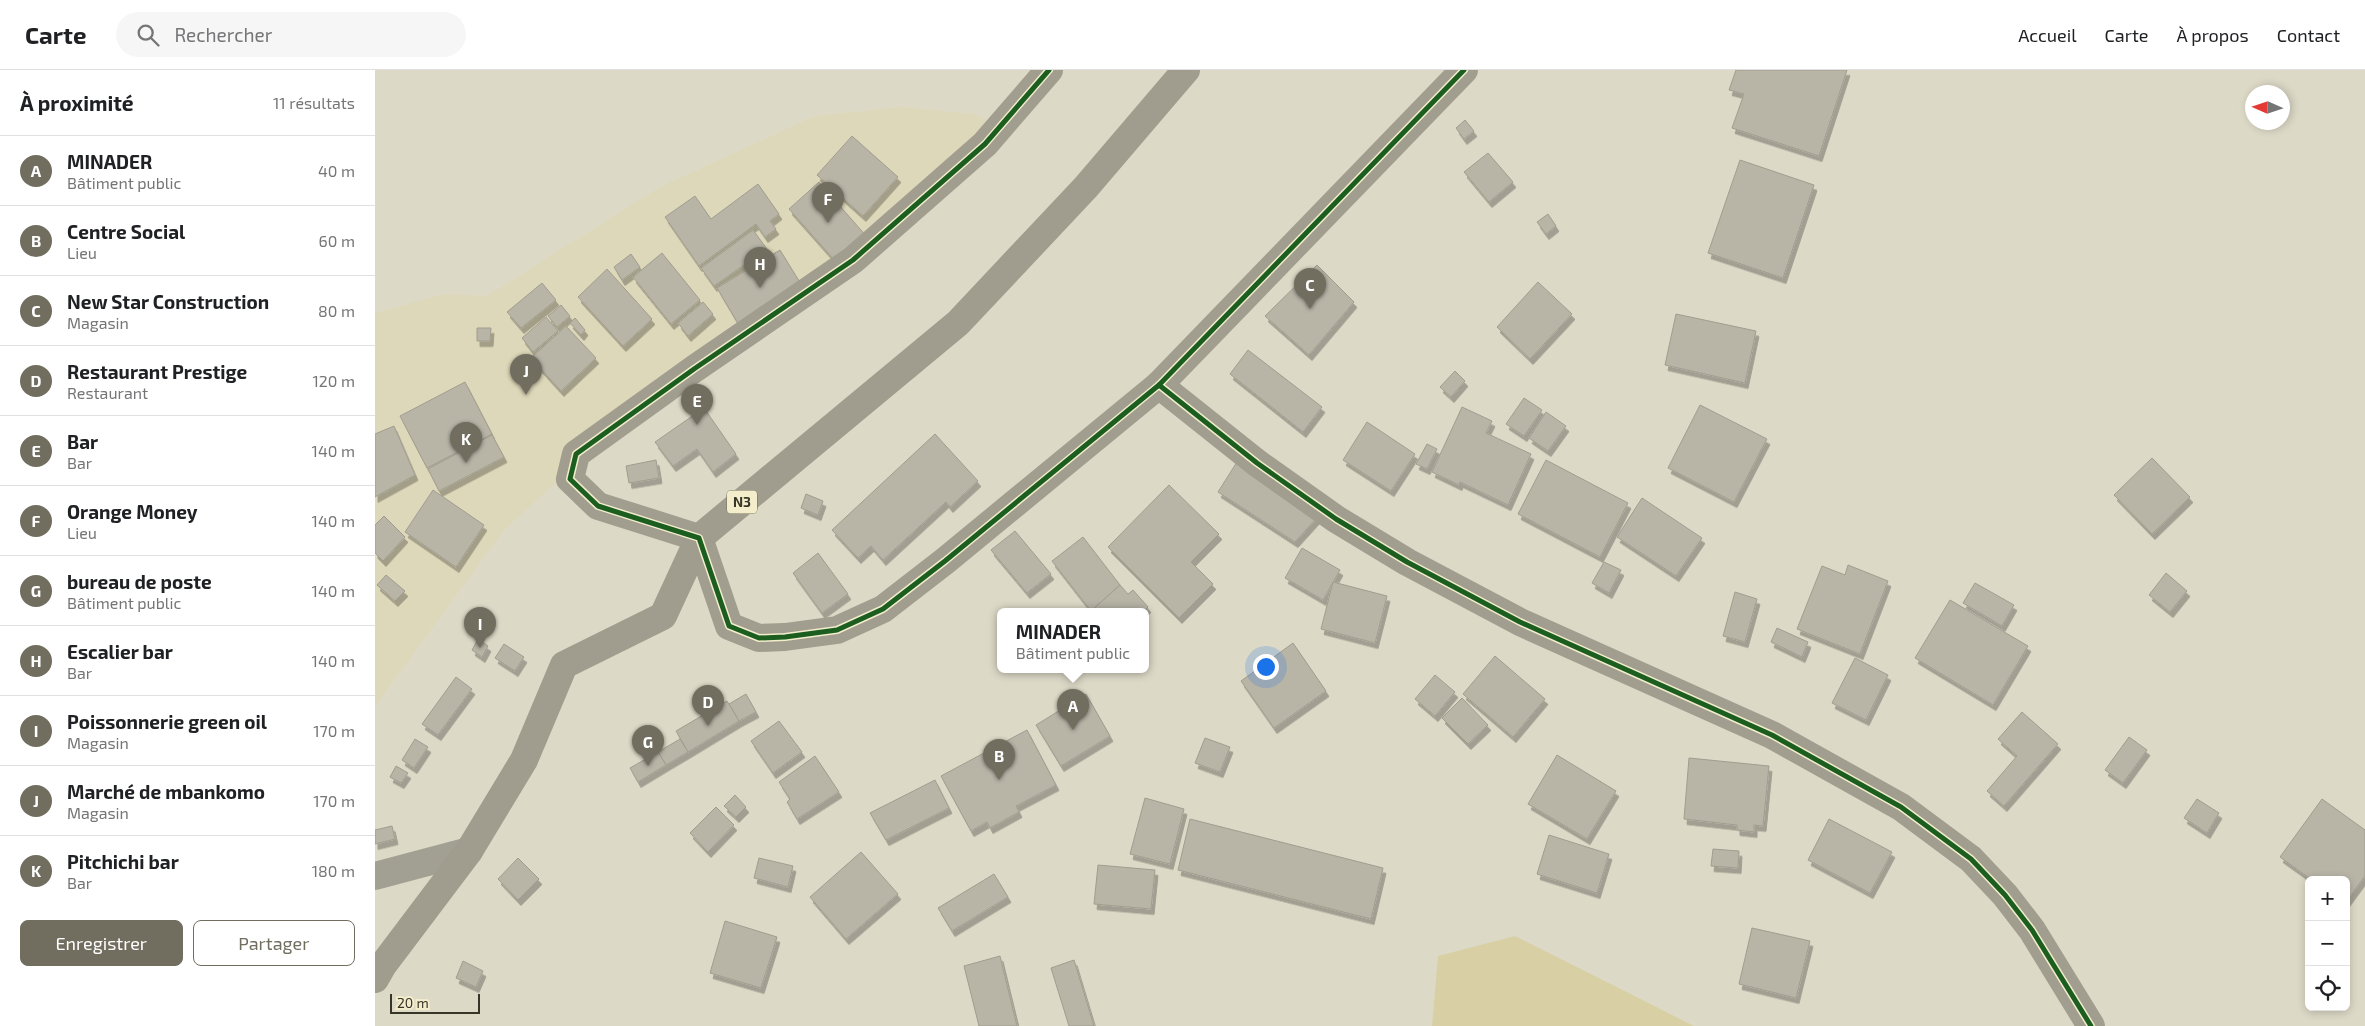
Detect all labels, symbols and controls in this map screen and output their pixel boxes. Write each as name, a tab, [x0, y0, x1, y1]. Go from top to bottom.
search box	[116, 12, 466, 57]
text: Carte	[25, 20, 86, 49]
icon: search	[134, 21, 162, 49]
text: Rechercher	[174, 23, 272, 46]
text: Accueil	[2018, 24, 2077, 46]
text: Carte	[2105, 24, 2148, 46]
text: À propos	[2176, 24, 2249, 46]
text: Contact	[2277, 24, 2340, 46]
north arrow	[2245, 85, 2290, 130]
text: À proximité	[20, 90, 134, 115]
text: 11 résultats	[273, 93, 355, 112]
text: MINADER	[67, 150, 152, 173]
text: A	[31, 161, 41, 180]
text: 40 m	[318, 161, 355, 180]
text: Bâtiment public	[67, 173, 181, 192]
pin: F	[812, 182, 844, 223]
text: Centre Social	[67, 220, 185, 243]
text: B	[31, 231, 41, 250]
text: 60 m	[319, 231, 355, 250]
text: Lieu	[67, 243, 97, 262]
pin: H	[744, 247, 776, 288]
pin: C	[1294, 268, 1326, 309]
text: New Star Construction	[67, 290, 269, 313]
text: C	[31, 301, 41, 320]
text: 80 m	[318, 301, 355, 320]
text: Magasin	[67, 313, 129, 332]
pin: J	[510, 354, 542, 395]
text: Restaurant Prestige	[67, 360, 247, 383]
text: D	[31, 371, 41, 390]
text: 120 m	[312, 371, 355, 390]
text: Restaurant	[67, 383, 148, 402]
pin: E	[681, 384, 713, 425]
pin: K	[450, 422, 482, 463]
text: Bar	[67, 430, 98, 453]
text: E	[31, 441, 41, 460]
text: 140 m	[312, 441, 355, 460]
text: Bar	[67, 453, 92, 472]
road number: N3	[727, 491, 757, 514]
text: Orange Money	[67, 500, 198, 523]
text: F	[32, 511, 40, 530]
text: 140 m	[312, 511, 355, 530]
text: Lieu	[67, 523, 97, 542]
text: bureau de poste	[67, 570, 212, 593]
text: G	[31, 581, 41, 600]
text: 140 m	[312, 581, 355, 600]
text: Bâtiment public	[67, 593, 181, 612]
pin: I	[464, 607, 496, 648]
popup	[997, 608, 1149, 673]
text: MINADER	[1016, 620, 1101, 643]
text: Escalier bar	[67, 640, 173, 663]
text: Bâtiment public	[1016, 643, 1130, 662]
text: H	[30, 651, 42, 670]
text: 140 m	[312, 651, 355, 670]
your location	[1253, 654, 1279, 680]
text: Bar	[67, 663, 92, 682]
pin: D	[692, 685, 724, 726]
pin: A	[1057, 689, 1089, 730]
text: Poissonnerie green oil	[67, 710, 267, 733]
text: I	[34, 721, 38, 740]
text: 170 m	[313, 721, 355, 740]
pin: G	[632, 725, 664, 766]
text: Magasin	[67, 733, 129, 752]
pin: B	[983, 739, 1015, 780]
text: Marché de mbankomo	[67, 780, 265, 803]
text: J	[33, 791, 39, 810]
text: 170 m	[313, 791, 355, 810]
text: Magasin	[67, 803, 129, 822]
text: Pitchichi bar	[67, 850, 179, 873]
text: K	[31, 861, 41, 880]
text: 180 m	[312, 861, 355, 880]
text: Bar	[67, 873, 92, 892]
map controls	[2305, 876, 2350, 1011]
button: +	[2305, 876, 2350, 921]
button: Enregistrer	[20, 920, 183, 966]
button: Partager	[193, 920, 355, 966]
button: −	[2305, 921, 2350, 966]
button: locate	[2305, 966, 2350, 1011]
scale bar	[390, 991, 480, 1014]
text: 20 m	[397, 994, 429, 1011]

